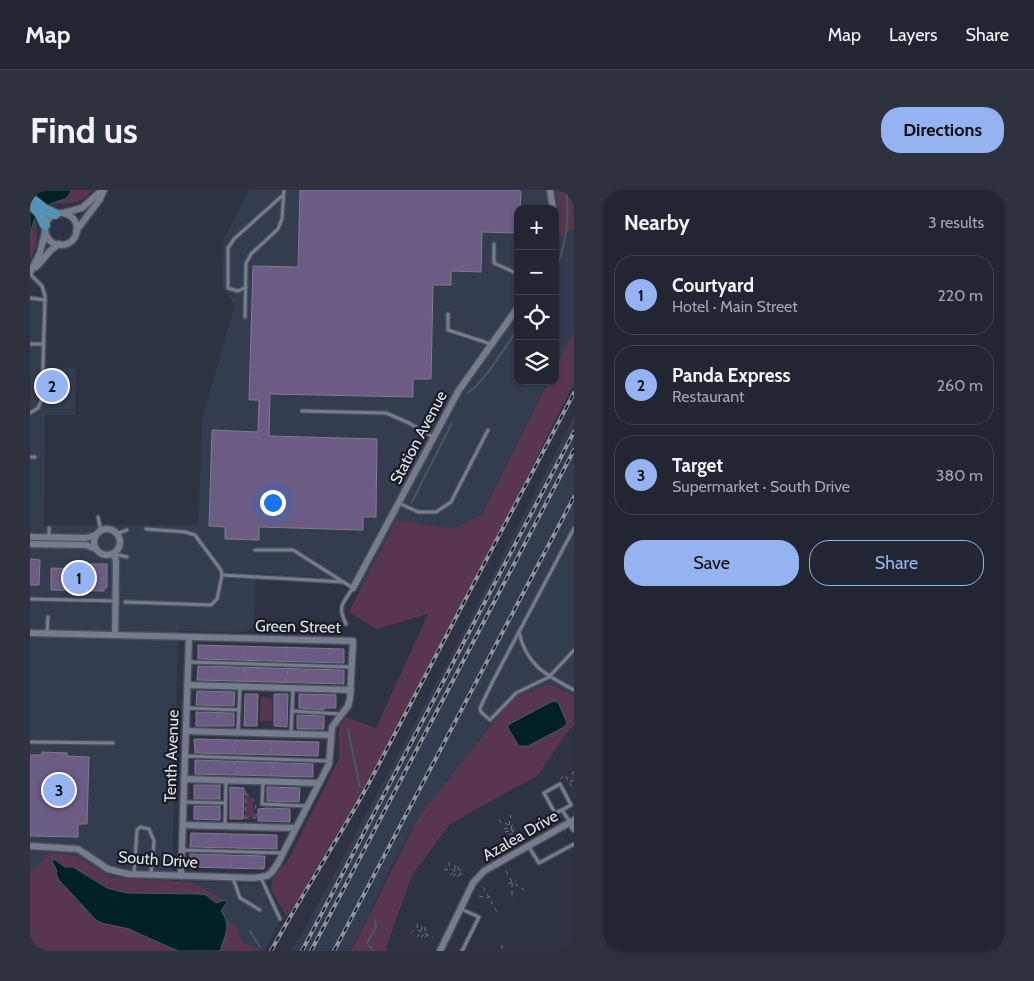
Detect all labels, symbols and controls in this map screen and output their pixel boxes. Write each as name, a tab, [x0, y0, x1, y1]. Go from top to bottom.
text: Map	[25, 20, 71, 49]
text: Map	[828, 24, 861, 46]
text: Layers	[889, 24, 938, 46]
text: Share	[966, 24, 1009, 46]
button: Directions	[881, 107, 1004, 153]
text: Find us	[30, 109, 138, 152]
map controls	[514, 205, 559, 385]
button: +	[514, 205, 559, 250]
text: Nearby	[624, 210, 690, 235]
text: 3 results	[928, 213, 984, 232]
button: −	[514, 250, 559, 295]
text: Courtyard	[672, 274, 754, 297]
text: 1	[638, 286, 644, 305]
text: 220 m	[937, 286, 983, 305]
button: locate	[514, 295, 559, 340]
text: Hotel · Main Street	[672, 297, 798, 316]
button: layers	[514, 340, 559, 385]
text: Panda Express	[672, 364, 791, 387]
pin: 2	[36, 367, 68, 405]
text: 2	[637, 376, 645, 395]
text: 260 m	[937, 376, 983, 395]
street label: Station Avenue	[386, 387, 451, 487]
text: Restaurant	[672, 387, 744, 406]
text: Target	[672, 454, 723, 477]
text: 3	[637, 466, 645, 485]
text: 380 m	[936, 466, 983, 485]
text: Supermarket · South Drive	[672, 477, 850, 496]
your location	[260, 490, 286, 516]
button: Save	[624, 540, 799, 586]
button: Share	[809, 540, 984, 586]
pin: 1	[63, 559, 95, 597]
street label: Green Street	[255, 616, 342, 637]
street label: Tenth Avenue	[160, 709, 183, 803]
pin: 3	[43, 771, 75, 809]
street label: Azalea Drive	[479, 806, 561, 865]
street label: South Drive	[117, 847, 199, 872]

